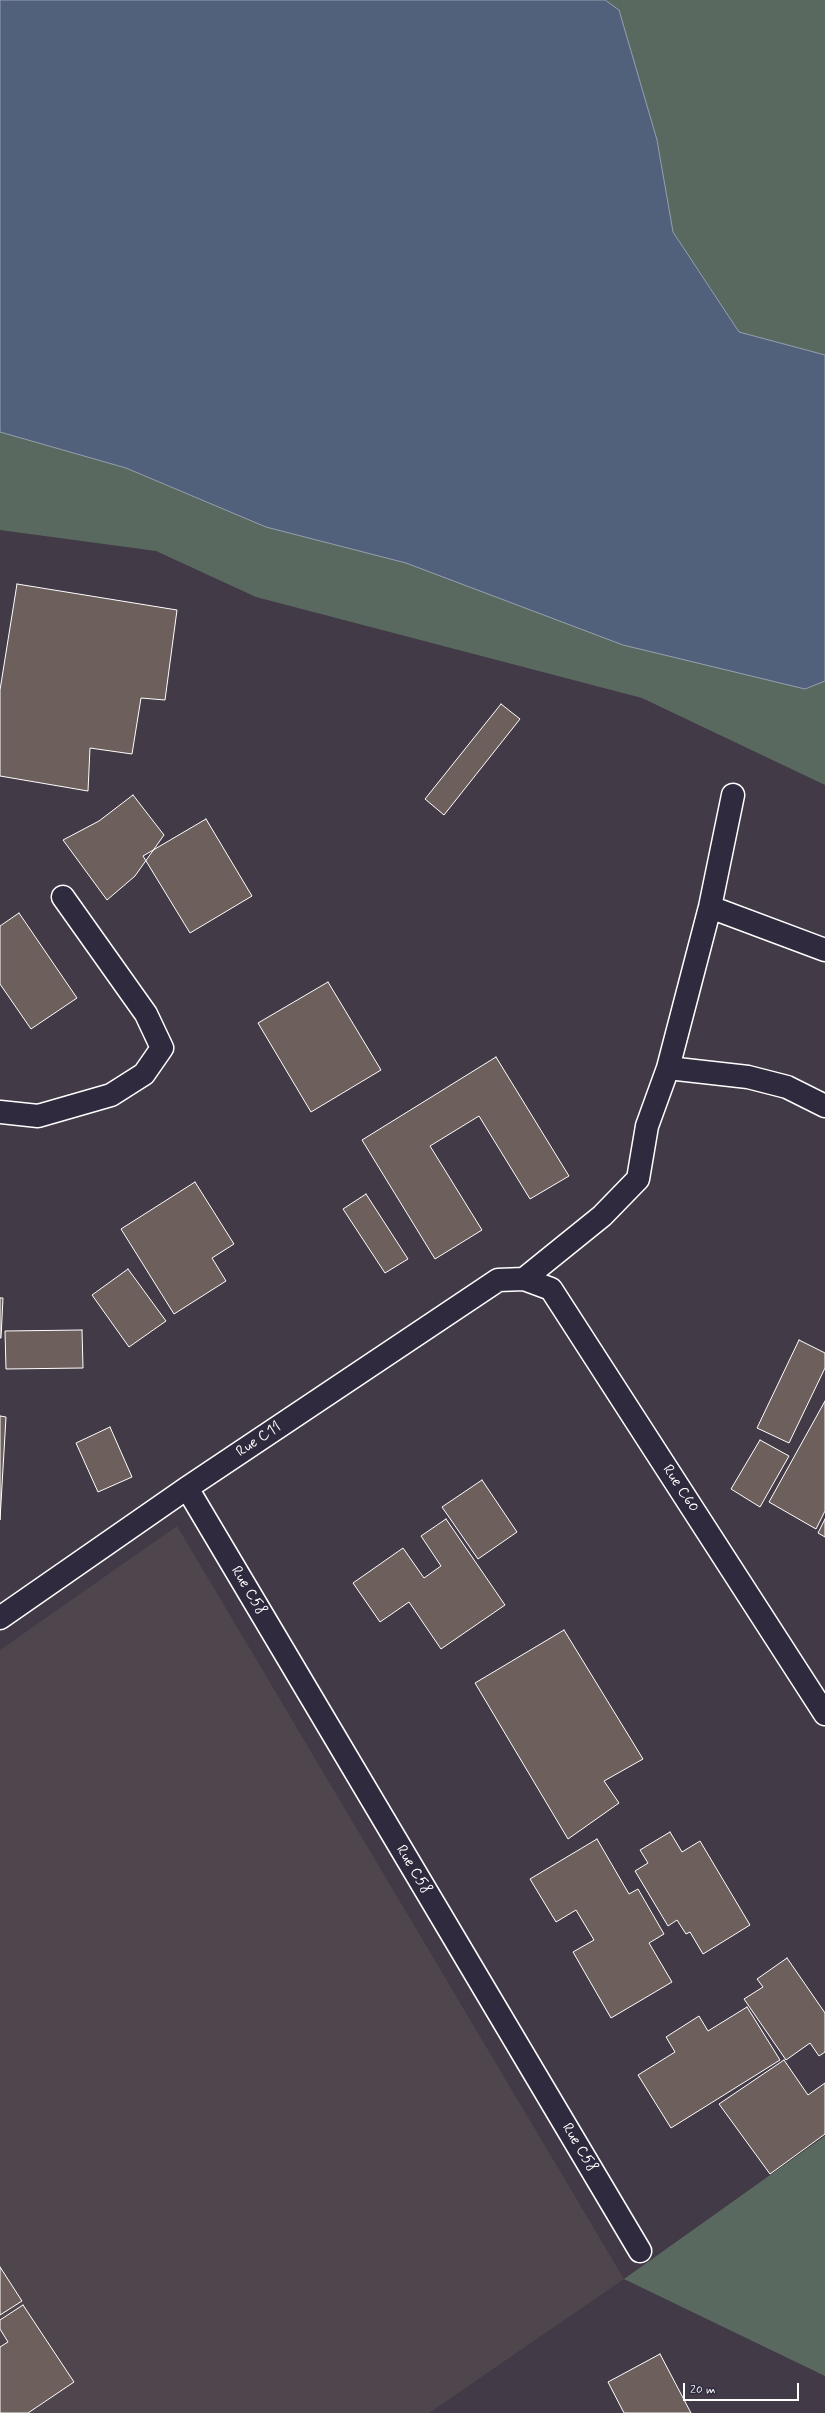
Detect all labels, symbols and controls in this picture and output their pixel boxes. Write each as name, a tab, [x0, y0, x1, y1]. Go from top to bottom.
street label: Rue C11	[233, 1419, 285, 1461]
street label: Rue C60	[658, 1462, 702, 1516]
street label: Rue C58	[226, 1563, 270, 1619]
street label: Rue C58	[391, 1842, 435, 1898]
street label: Rue C58	[557, 2120, 601, 2176]
scale bar	[685, 2375, 801, 2401]
text: 20 m	[690, 2382, 716, 2398]

